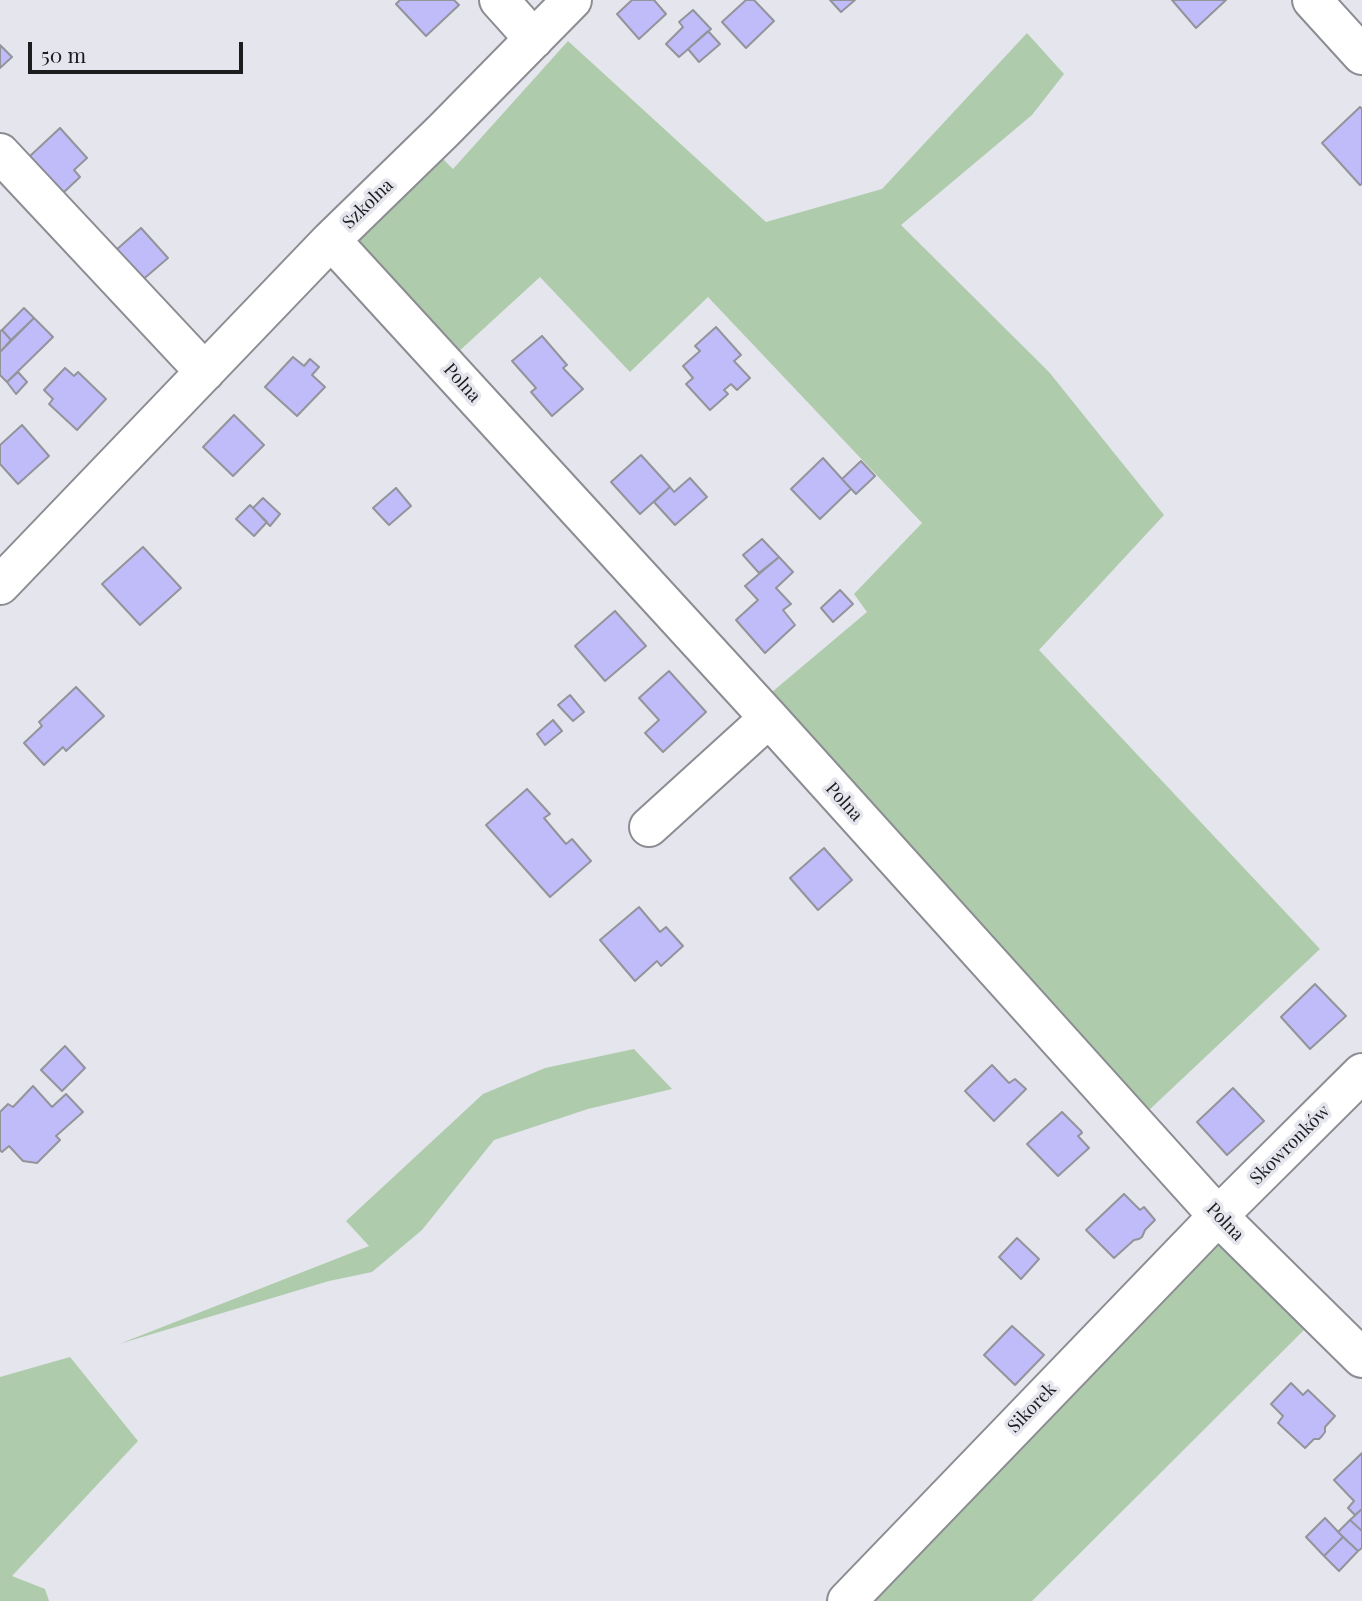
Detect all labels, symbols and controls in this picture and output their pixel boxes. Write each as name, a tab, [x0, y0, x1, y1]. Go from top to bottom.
scale bar	[32, 28, 247, 72]
text: 50 m	[41, 40, 86, 68]
street label: Szkolna	[338, 175, 398, 233]
street label: Polna	[439, 359, 485, 407]
street label: Polna	[821, 778, 867, 826]
street label: Skowronków	[1246, 1101, 1334, 1189]
street label: Polna	[1202, 1198, 1248, 1246]
street label: Sikorek	[1003, 1379, 1061, 1437]

